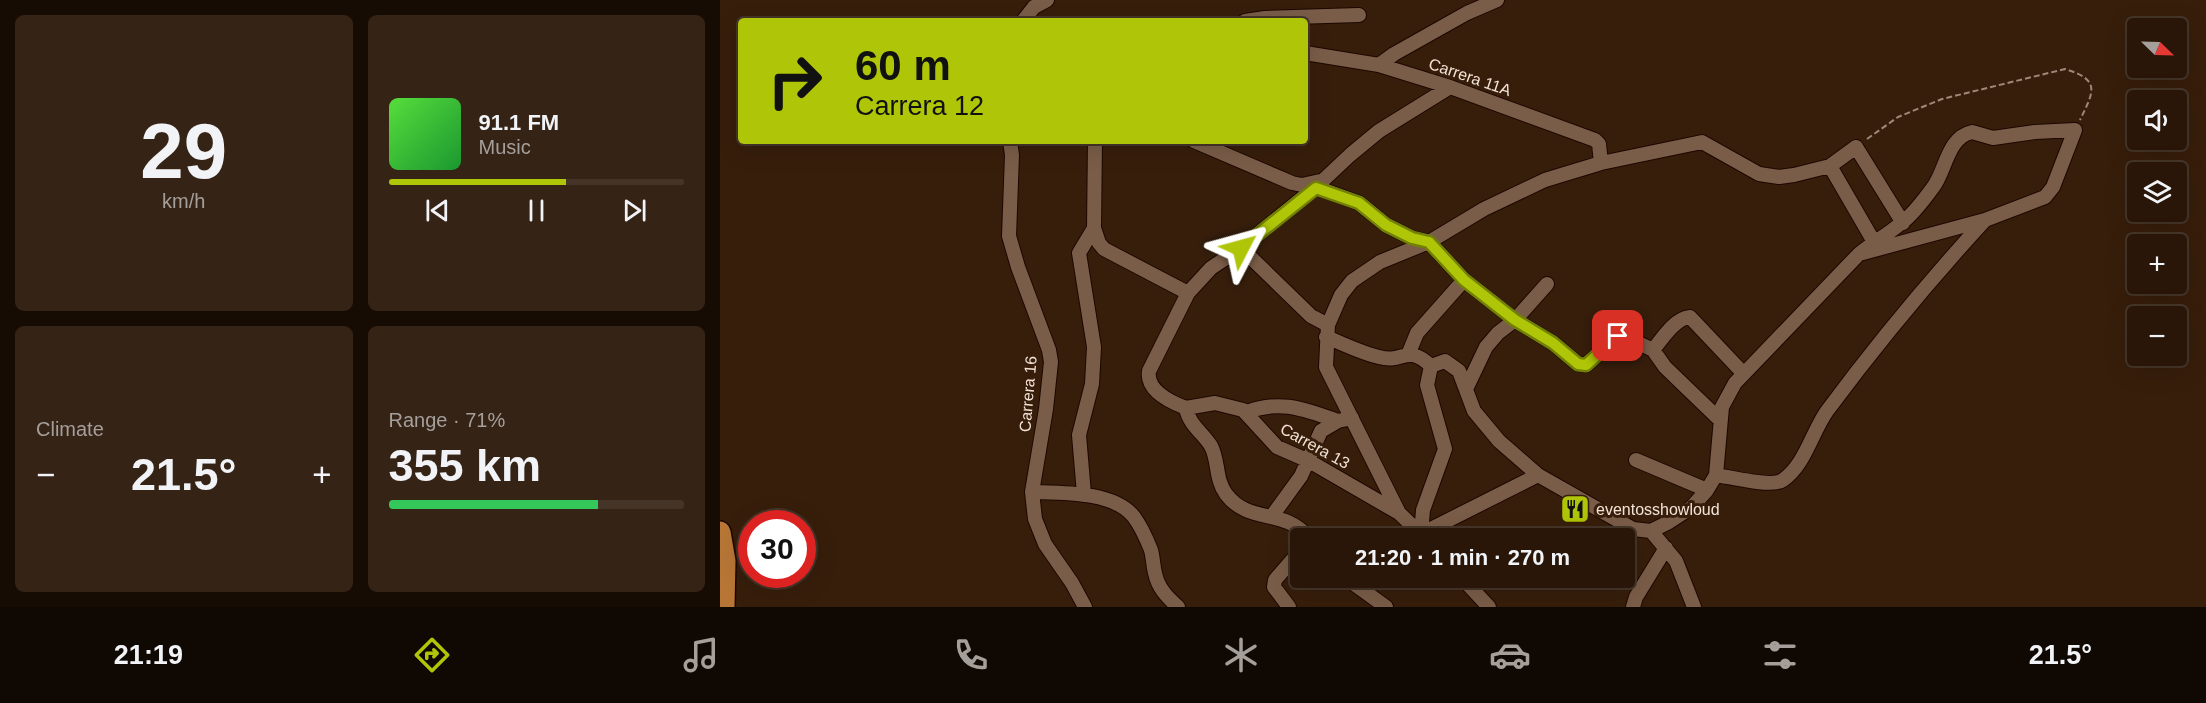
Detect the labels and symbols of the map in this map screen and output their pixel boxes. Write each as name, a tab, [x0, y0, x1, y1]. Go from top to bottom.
north arrow	[2127, 18, 2187, 78]
street label: Carrera 11A	[1427, 55, 1514, 99]
position arrow	[1209, 216, 1273, 280]
pin	[1592, 310, 1643, 361]
street label: Carrera 16	[1016, 355, 1040, 433]
street label: Carrera 13	[1277, 420, 1353, 472]
restaurant icon: eventosshowloud	[1559, 493, 1591, 525]
place label: eventosshowloud	[1596, 501, 1720, 518]
speed limit sign: 30	[738, 510, 816, 588]

